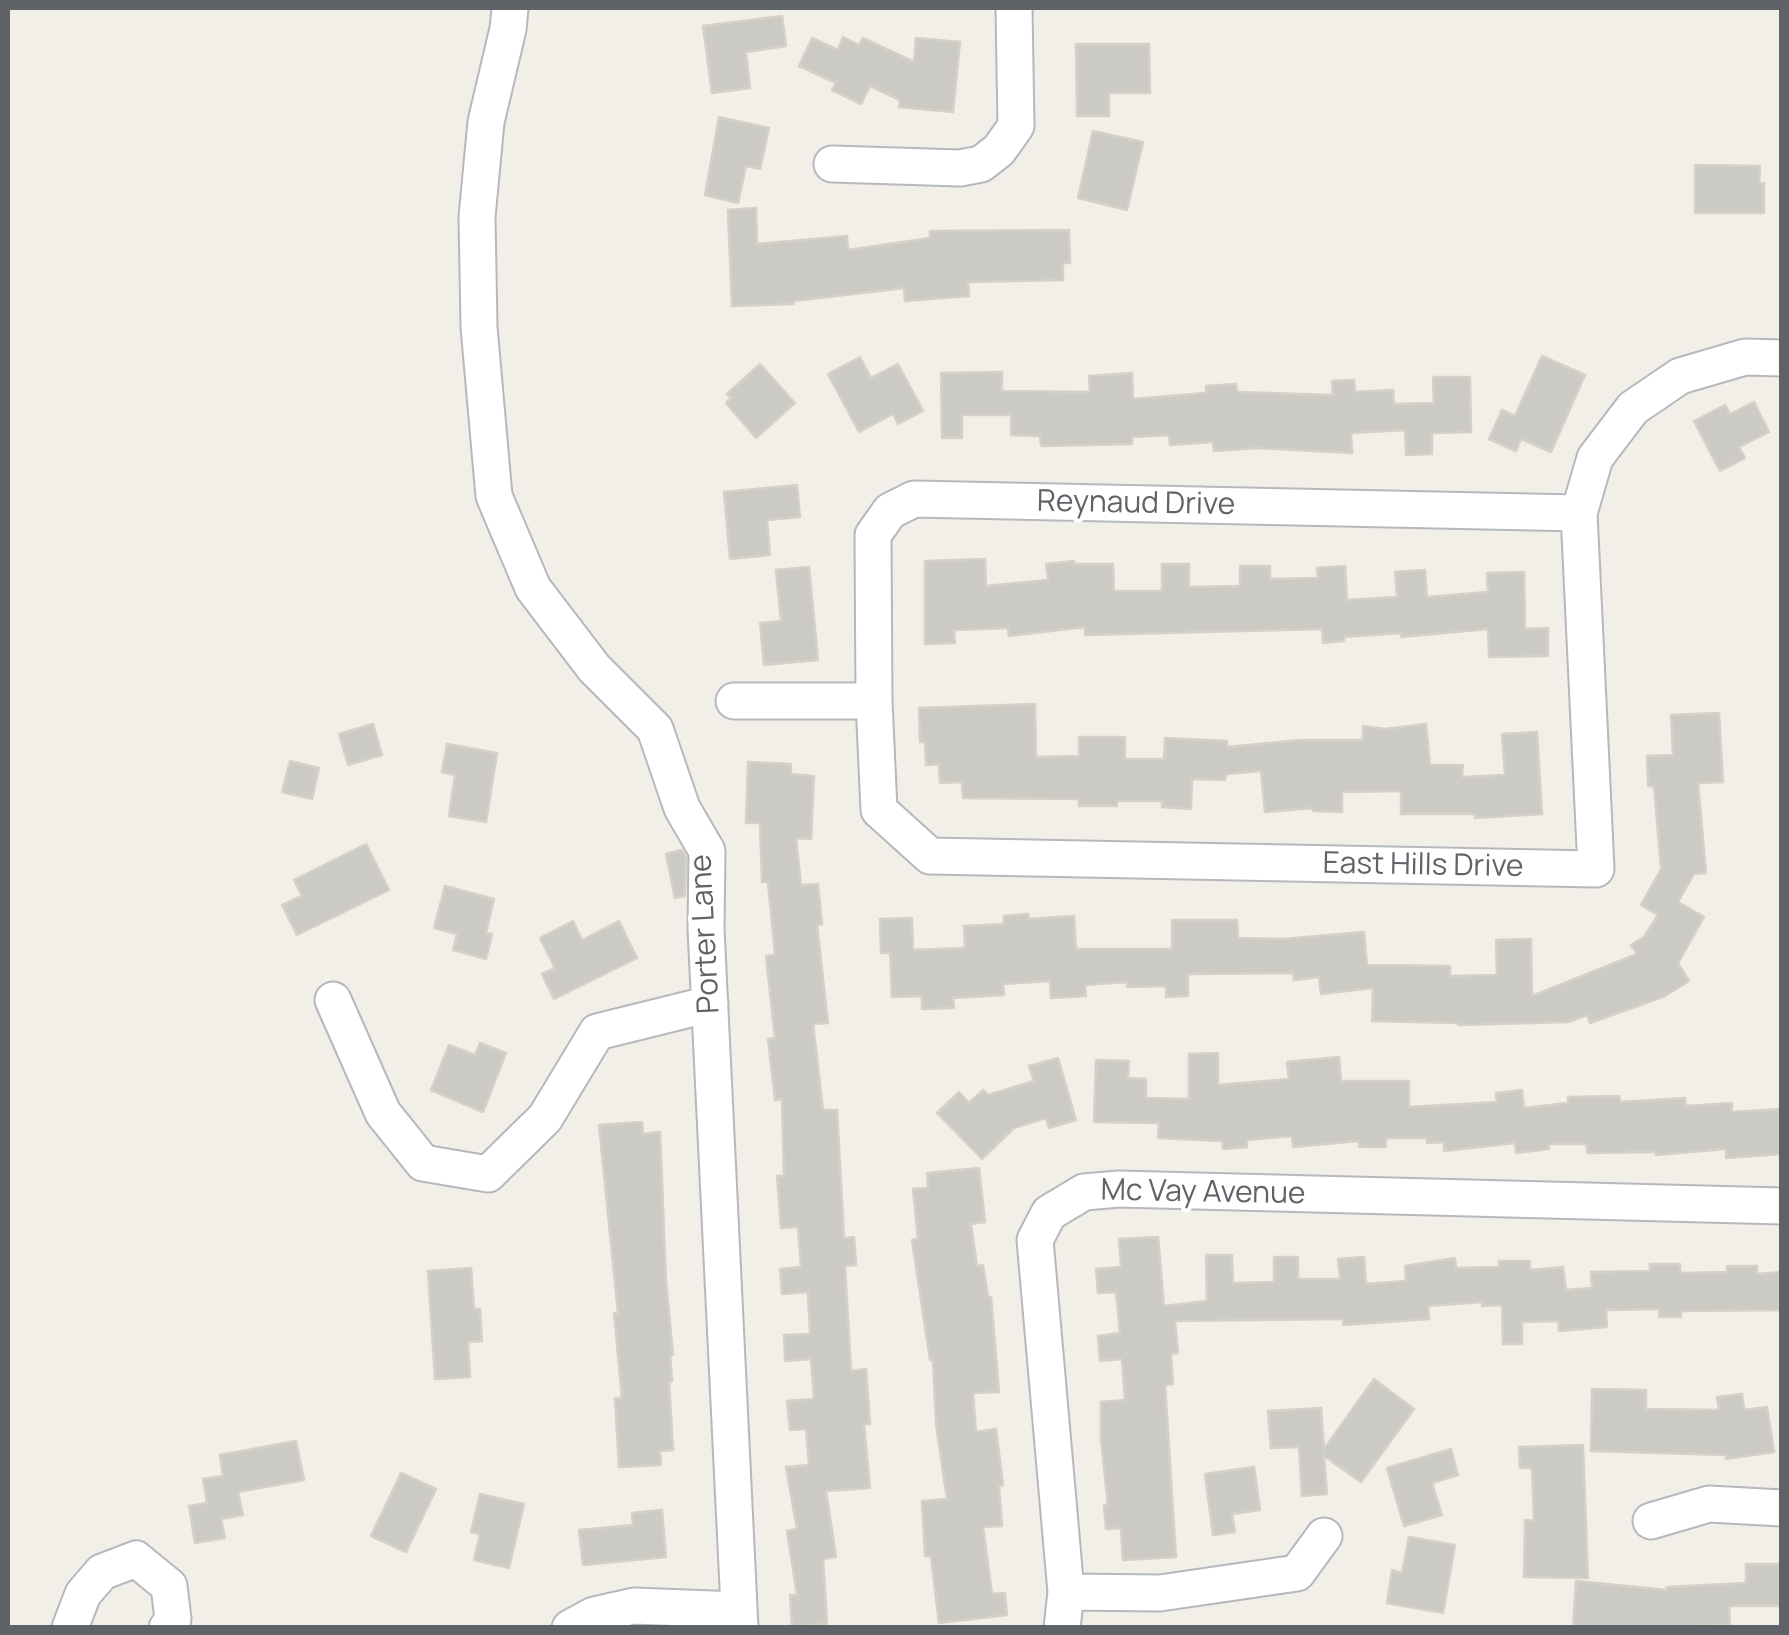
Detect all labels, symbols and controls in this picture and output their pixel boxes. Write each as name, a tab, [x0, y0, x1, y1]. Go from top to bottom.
street label: Reynaud Drive	[1037, 484, 1235, 524]
street label: East Hills Drive	[1322, 846, 1524, 886]
street label: Porter Lane	[684, 853, 728, 1015]
street label: Mc Vay Avenue	[1100, 1173, 1306, 1213]

